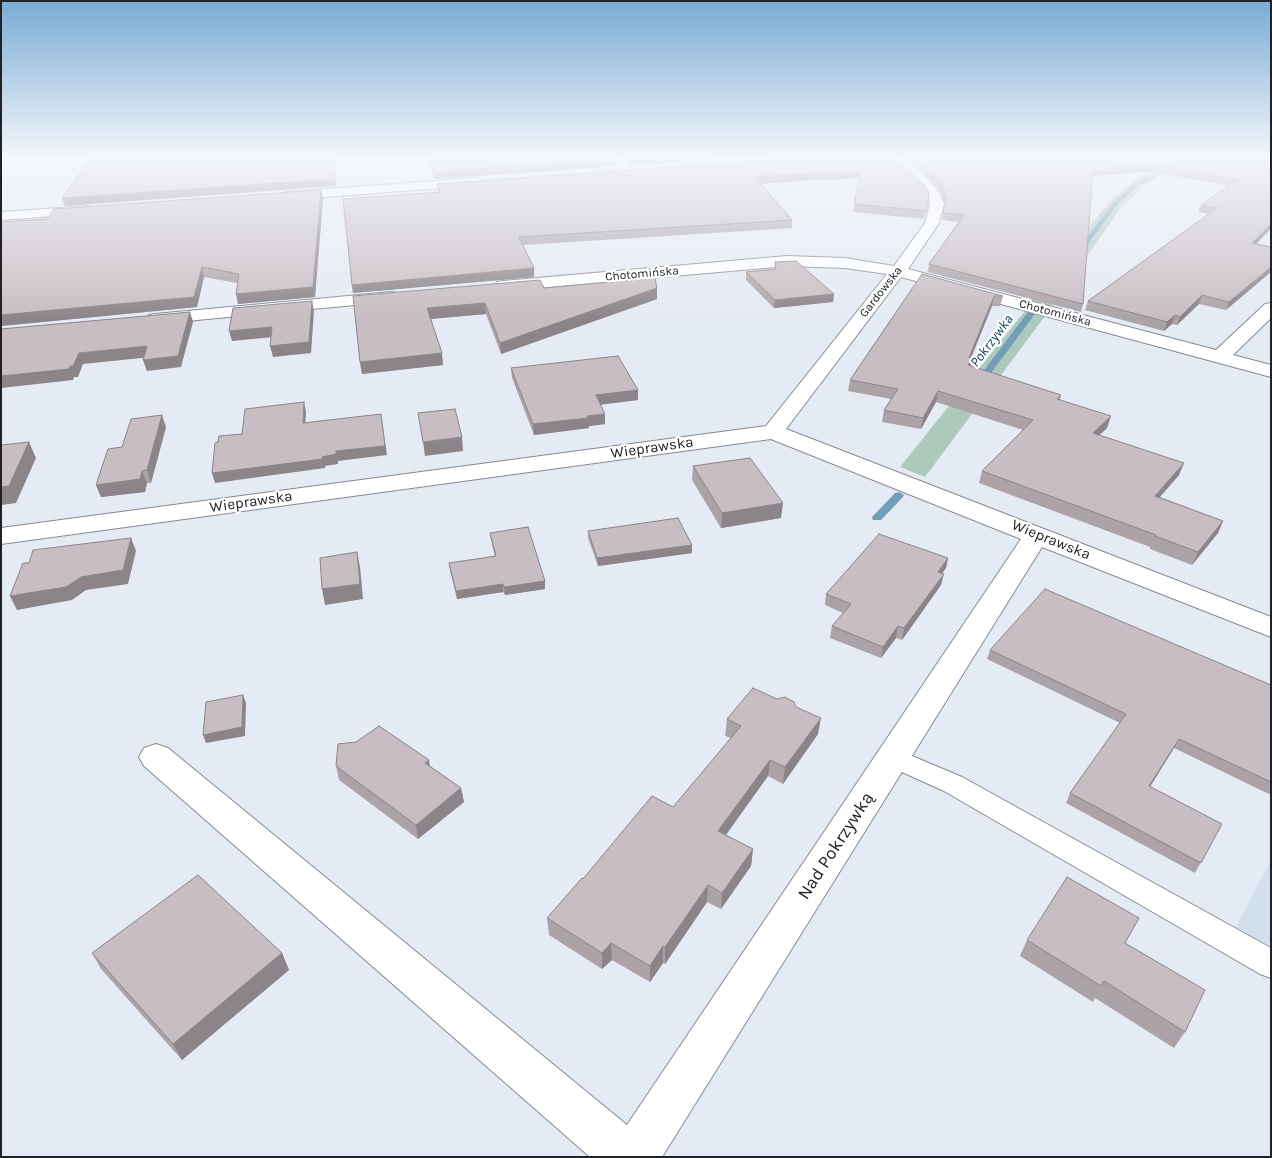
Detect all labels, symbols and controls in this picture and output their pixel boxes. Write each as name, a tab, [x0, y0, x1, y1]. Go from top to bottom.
street label: Chotomińska	[605, 264, 679, 284]
street label: Gardowska	[857, 264, 905, 320]
street label: Chotomińska	[1017, 296, 1093, 330]
water label: Pokrzywka	[967, 312, 1017, 370]
street label: Wieprawska	[609, 433, 695, 463]
street label: Wieprawska	[208, 487, 294, 517]
street label: Wieprawska	[1009, 516, 1093, 564]
street label: Nad Pokrzywką	[793, 788, 879, 904]

